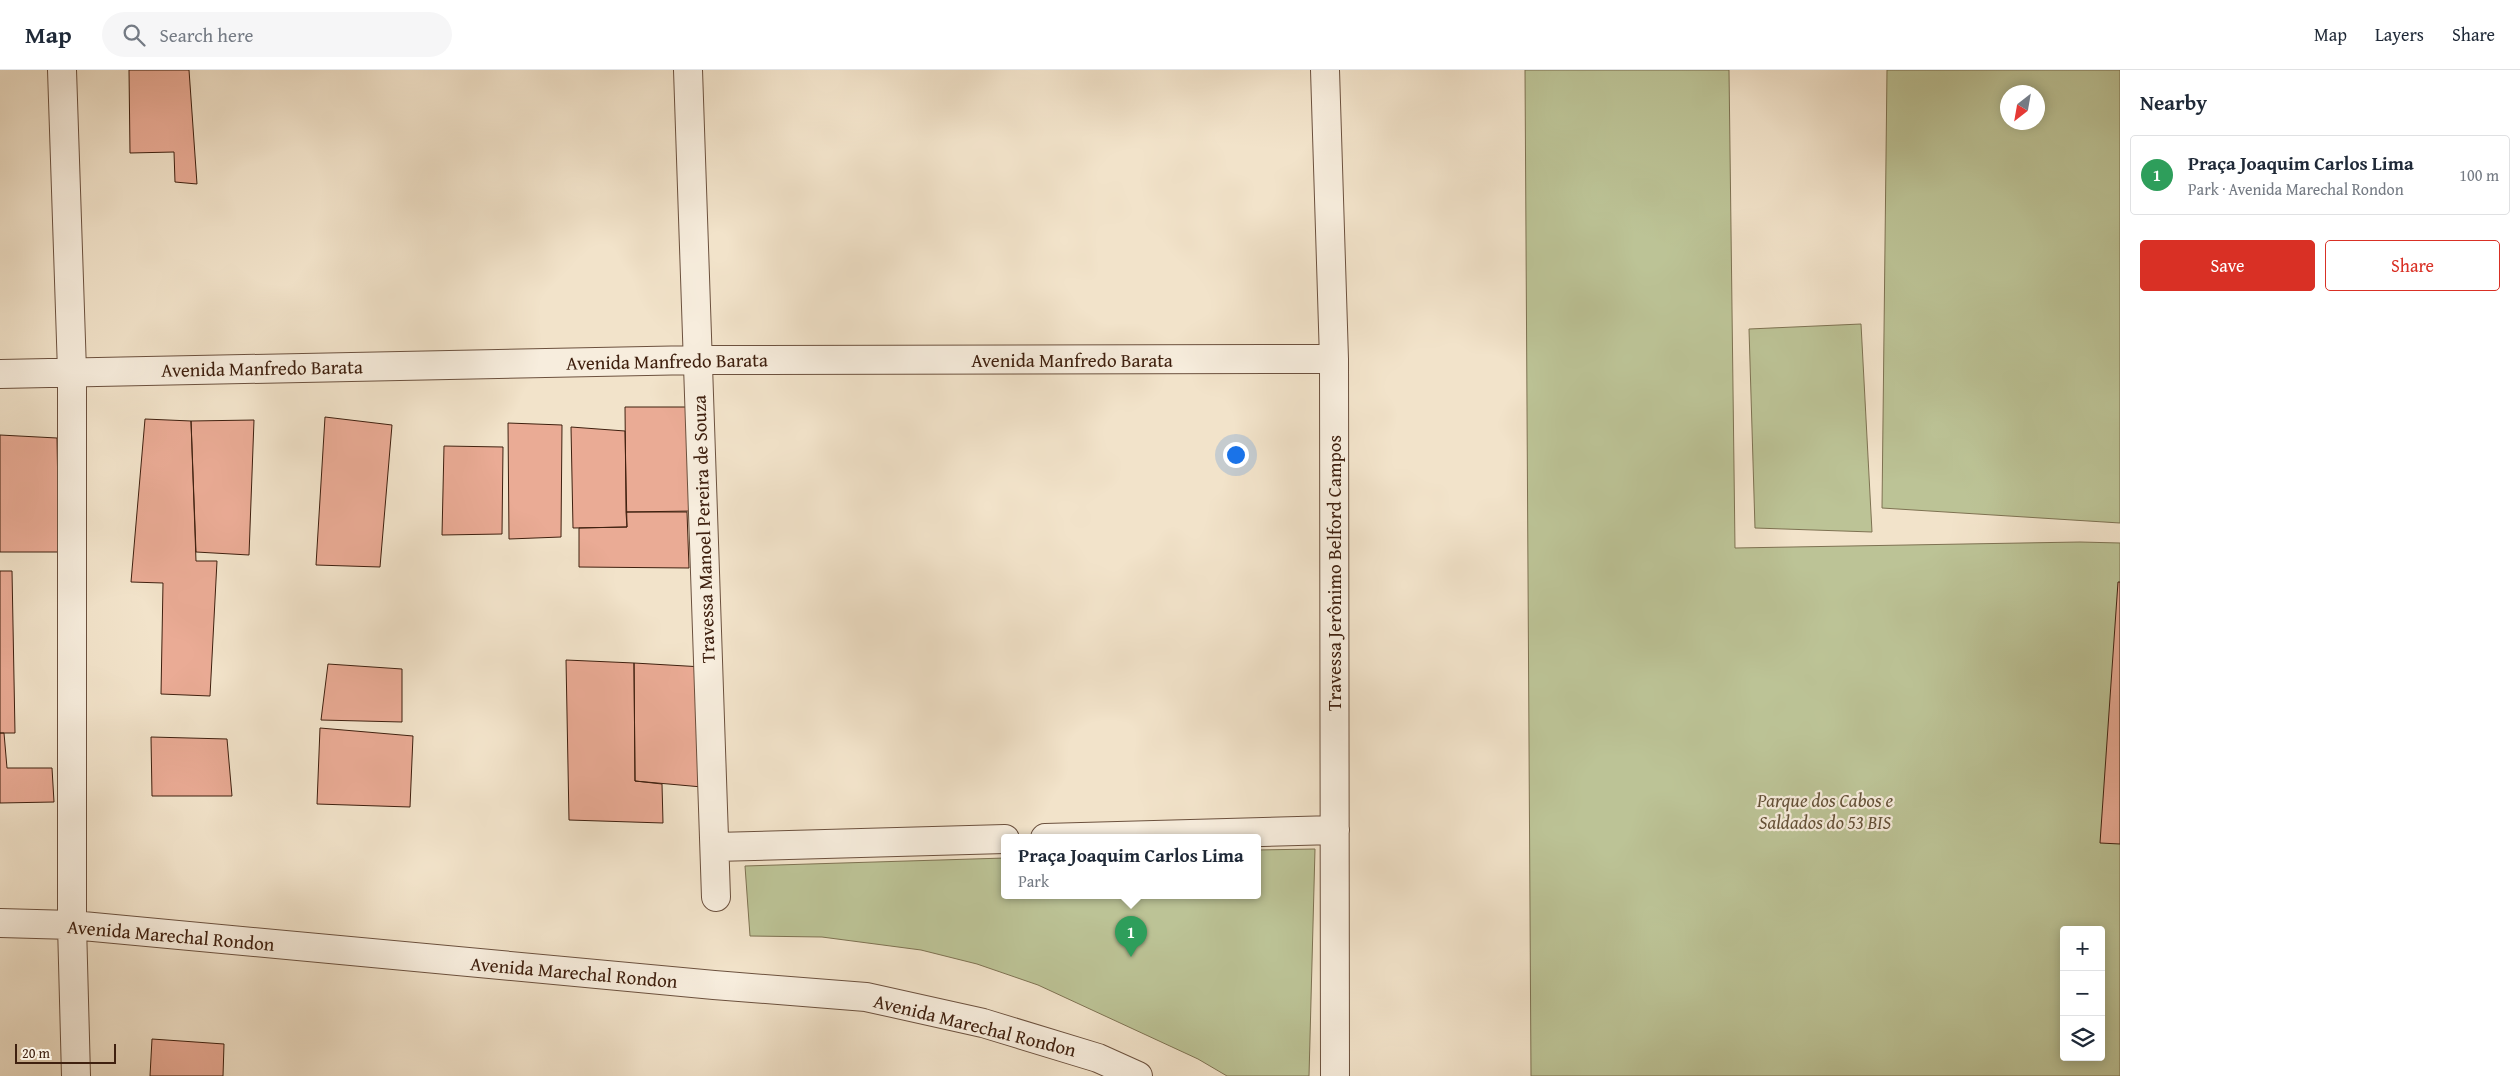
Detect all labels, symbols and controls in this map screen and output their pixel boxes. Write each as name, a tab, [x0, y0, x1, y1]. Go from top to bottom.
search box	[102, 12, 452, 57]
text: Map	[25, 17, 72, 52]
icon: search	[120, 21, 148, 49]
text: Search here	[160, 21, 253, 49]
text: Map	[2314, 21, 2347, 48]
text: Layers	[2375, 21, 2424, 48]
text: Share	[2452, 21, 2495, 48]
north arrow	[2000, 85, 2045, 130]
text: Nearby	[2140, 87, 2207, 118]
text: Praça Joaquim Carlos Lima	[2188, 149, 2414, 177]
text: 1	[2153, 163, 2161, 187]
text: 100 m	[2459, 163, 2499, 187]
text: Park · Avenida Marechal Rondon	[2188, 177, 2404, 201]
button: Save	[2140, 240, 2315, 291]
button: Share	[2325, 240, 2500, 291]
street label: Avenida Manfredo Barata	[566, 345, 768, 377]
street label: Avenida Manfredo Barata	[971, 346, 1173, 374]
street label: Avenida Manfredo Barata	[161, 352, 363, 384]
street label: Travessa Manoel Pereira de Souza	[684, 395, 722, 663]
street label: Travessa Jerônimo Belford Campos	[1320, 435, 1348, 711]
your location	[1223, 442, 1249, 468]
park label: Parque dos Cabos e Saldados do 53 BIS	[1756, 786, 1893, 836]
popup	[1001, 834, 1261, 899]
text: Praça Joaquim Carlos Lima	[1018, 841, 1244, 869]
text: Park	[1018, 869, 1049, 893]
street label: Avenida Marechal Rondon	[66, 912, 276, 958]
pin: 1	[1115, 916, 1147, 957]
map controls	[2060, 926, 2105, 1061]
button: +	[2060, 926, 2105, 971]
street label: Avenida Marechal Rondon	[469, 949, 679, 995]
button: −	[2060, 971, 2105, 1016]
street label: Avenida Marechal Rondon	[871, 986, 1080, 1064]
button: layers	[2060, 1016, 2105, 1061]
scale bar	[15, 1041, 116, 1064]
text: 20 m	[22, 1043, 50, 1063]

